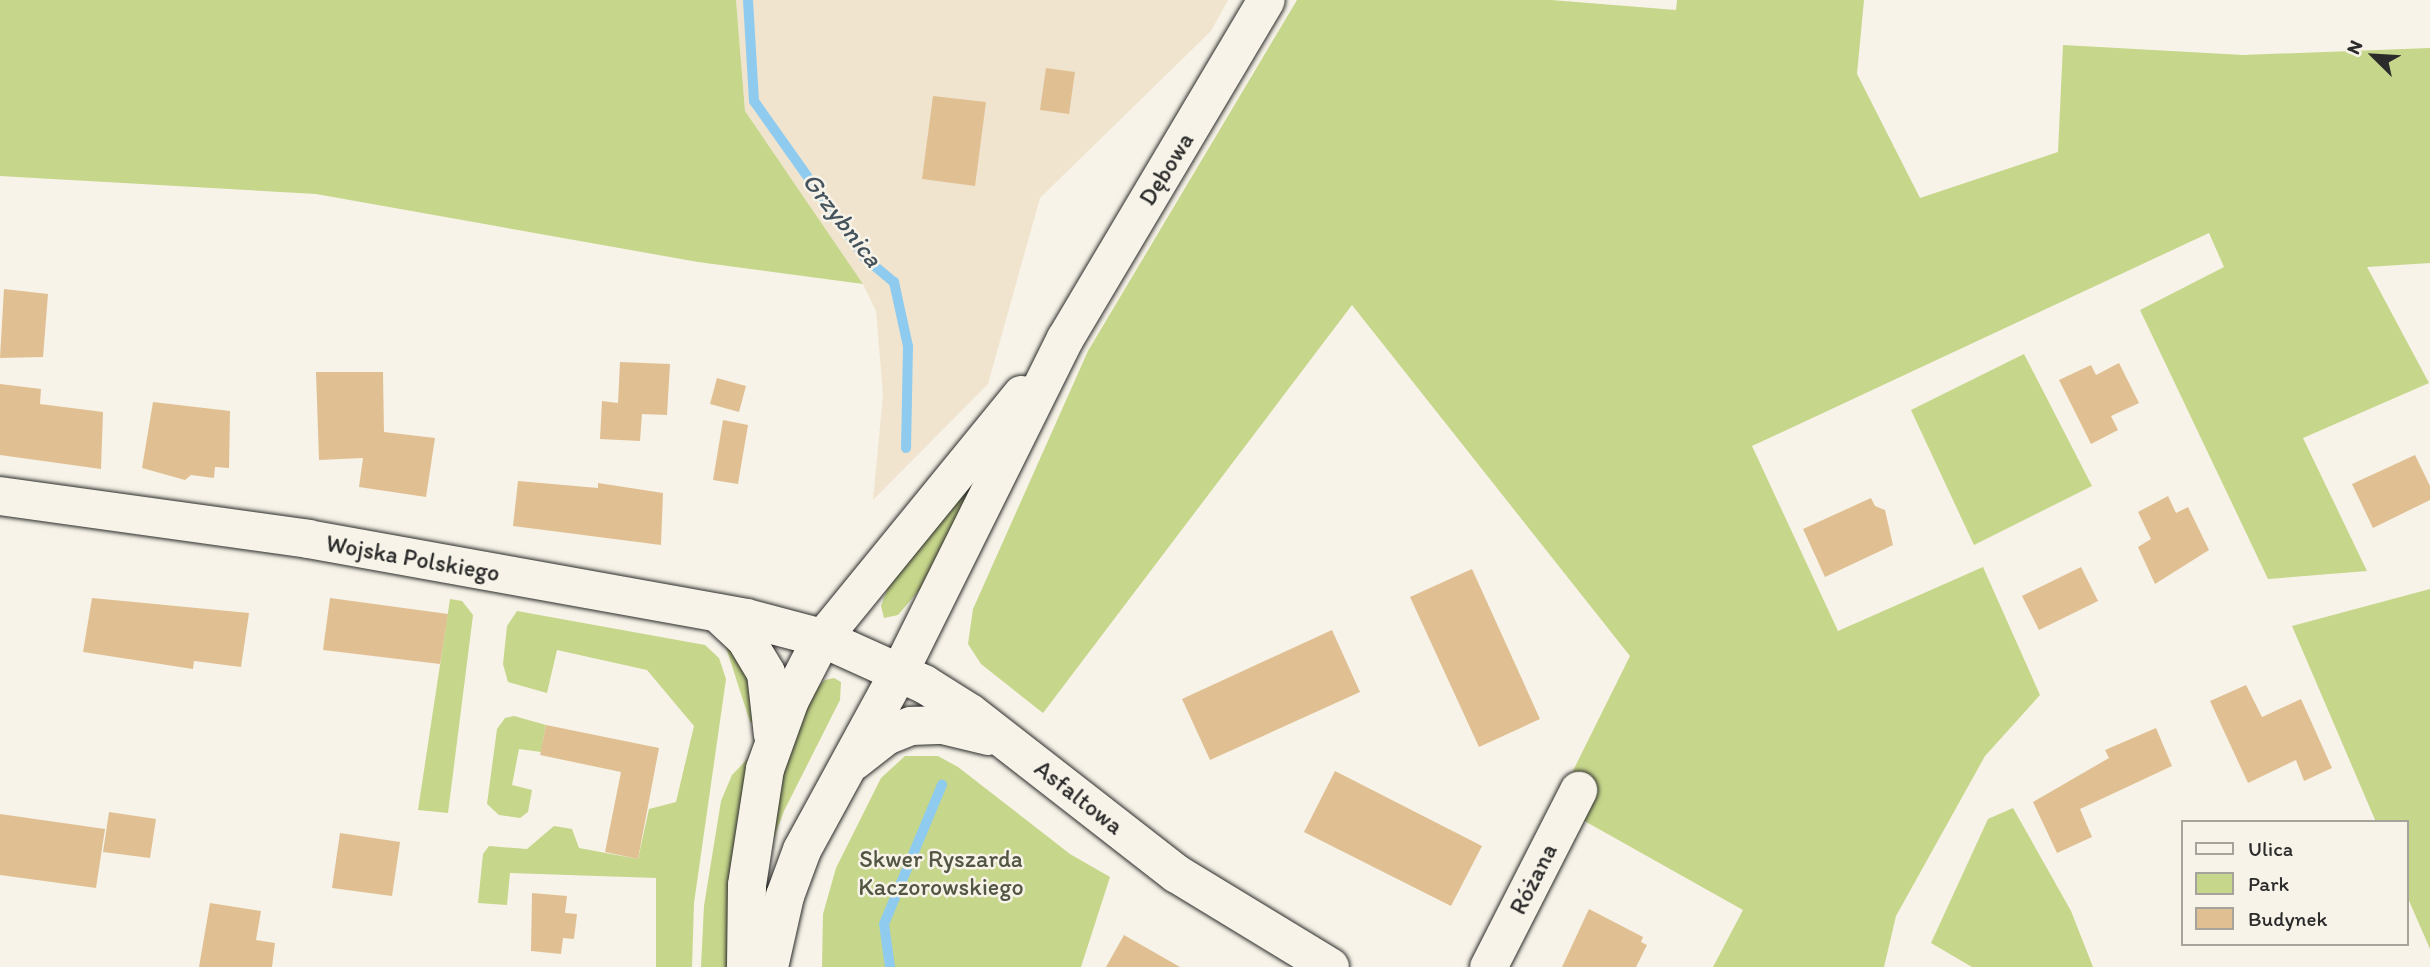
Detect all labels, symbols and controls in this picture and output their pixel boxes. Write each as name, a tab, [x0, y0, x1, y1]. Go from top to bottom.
north arrow	[2339, 21, 2409, 91]
text: N	[2341, 37, 2367, 58]
street label: Dębowa	[1133, 127, 1199, 211]
water label: Grzybnica	[795, 166, 889, 274]
street label: Wojska Polskiego	[324, 529, 502, 587]
street label: Asfaltowa	[1029, 754, 1129, 840]
legend	[2182, 820, 2409, 946]
text: Ulica	[2248, 836, 2293, 861]
street label: Różana	[1503, 839, 1563, 919]
park label: Skwer Ryszarda Kaczorowskiego	[858, 845, 1024, 901]
text: Park	[2248, 871, 2289, 896]
text: Budynek	[2248, 906, 2327, 931]

